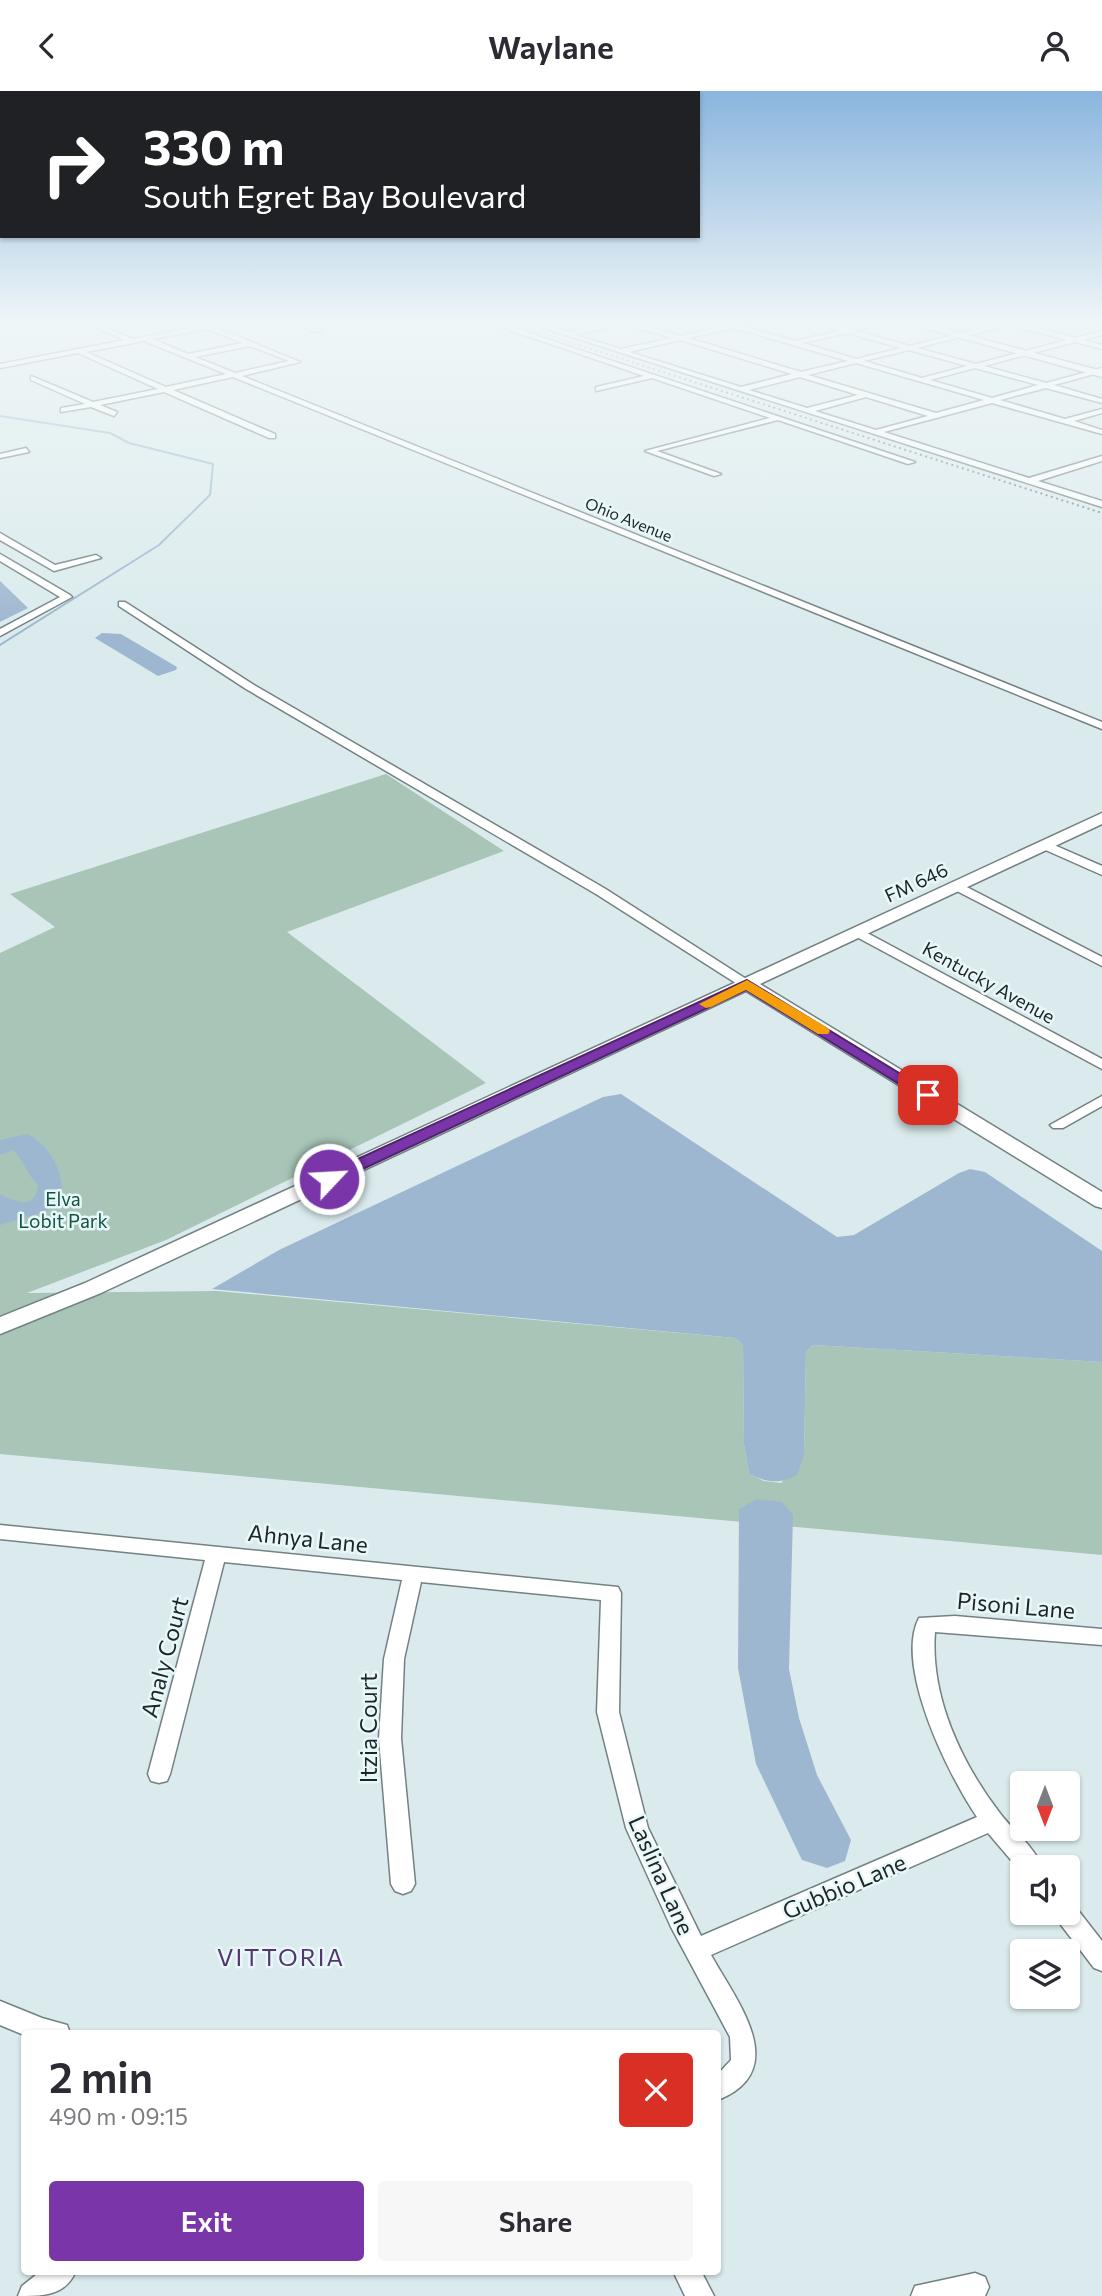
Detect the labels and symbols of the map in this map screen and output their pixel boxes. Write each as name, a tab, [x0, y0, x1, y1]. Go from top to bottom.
street label: Ohio Avenue	[583, 493, 675, 545]
street label: FM 646	[881, 857, 951, 907]
street label: Kentucky Avenue	[919, 936, 1059, 1028]
pin	[898, 1065, 958, 1125]
position arrow	[292, 1142, 366, 1216]
park label: Elva Lobit Park	[18, 1187, 108, 1232]
street label: Ahnya Lane	[247, 1518, 369, 1558]
street label: Pisoni Lane	[956, 1586, 1076, 1624]
street label: Analy Court	[134, 1593, 194, 1721]
street label: Itzia Court	[354, 1673, 382, 1783]
north arrow	[1010, 1771, 1080, 1841]
street label: Laslina Lane	[623, 1811, 701, 1939]
street label: Gubbio Lane	[778, 1847, 910, 1925]
district label: VITTORIA	[217, 1942, 345, 1971]

